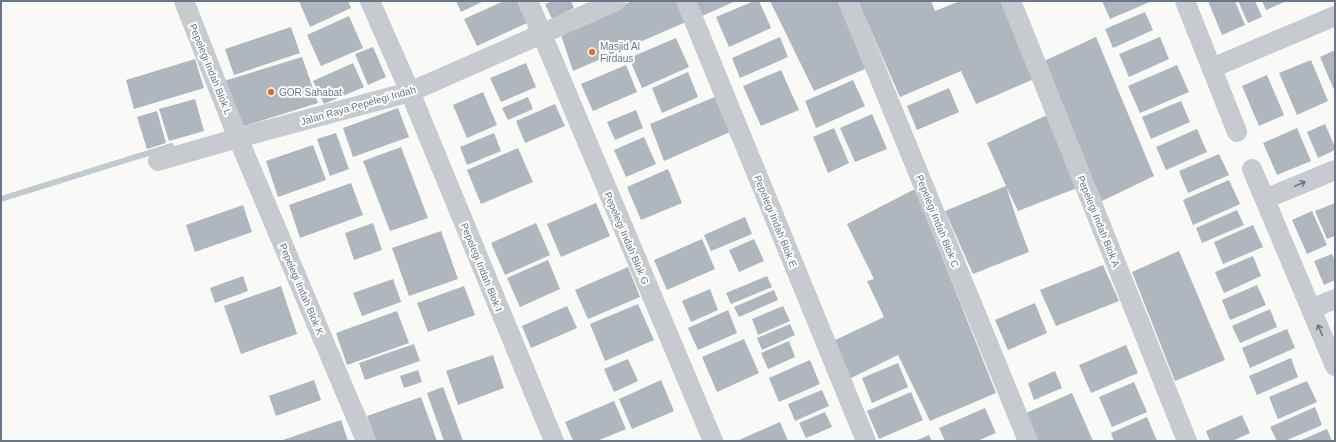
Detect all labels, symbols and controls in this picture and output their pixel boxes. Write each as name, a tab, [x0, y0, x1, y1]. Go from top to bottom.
street label: Pepelegi Indah Blok L	[187, 22, 234, 117]
place label: Masjid Al Firdaus	[600, 41, 640, 64]
marker: Masjid Al Firdaus	[587, 47, 597, 57]
street label: Jalan Raya Pepelegi Indah	[299, 84, 417, 127]
marker: GOR Sahabat	[266, 87, 276, 97]
place label: GOR Sahabat	[279, 87, 342, 98]
street label: Pepelegi Indah Blok C	[914, 173, 961, 269]
street label: Pepelegi Indah Blok E	[752, 174, 799, 269]
street label: Pepelegi Indah Blok A	[1075, 174, 1122, 269]
one-way arrow	[1293, 180, 1305, 188]
street label: Pepelegi Indah Blok G	[602, 190, 651, 286]
street label: Pepelegi Indah Blok I	[459, 221, 504, 313]
street label: Pepelegi Indah Blok K	[277, 242, 326, 337]
one-way arrow	[1316, 325, 1323, 337]

